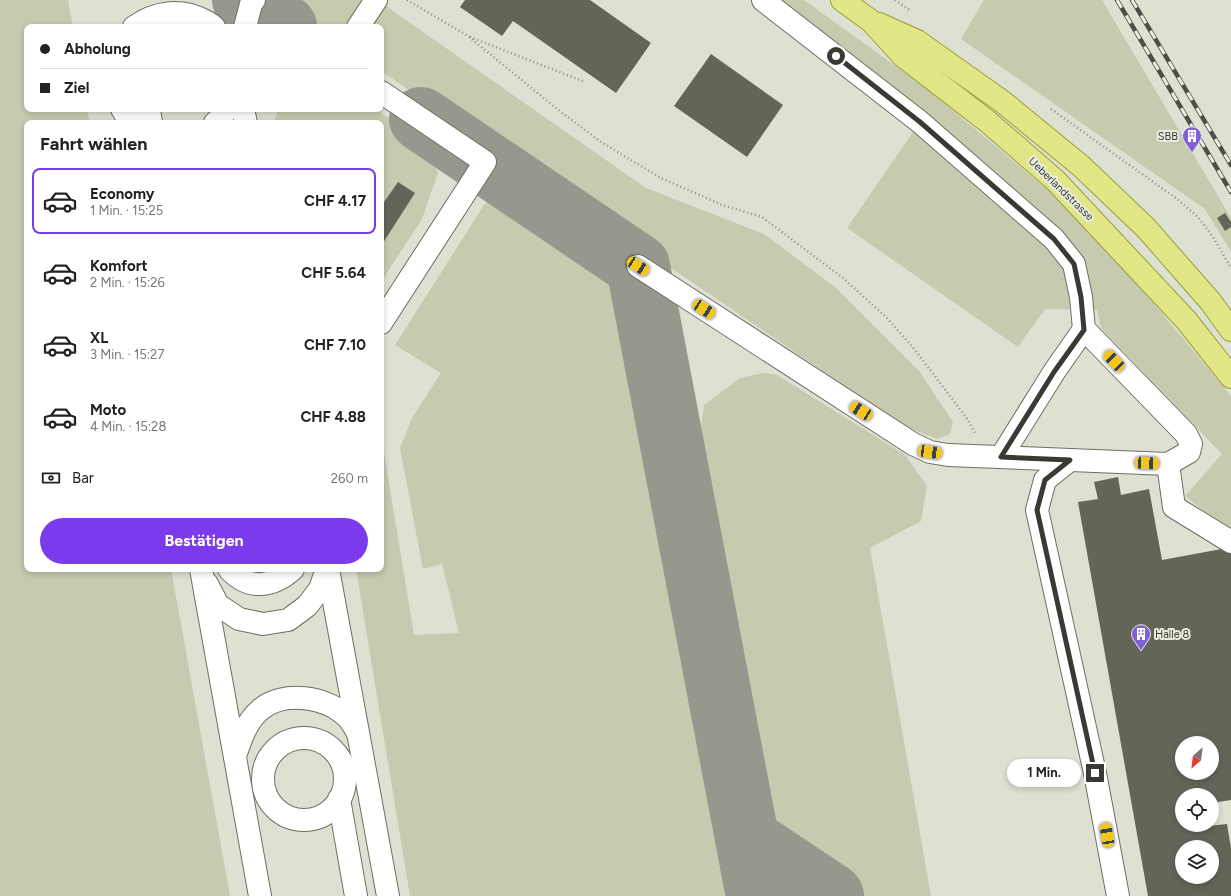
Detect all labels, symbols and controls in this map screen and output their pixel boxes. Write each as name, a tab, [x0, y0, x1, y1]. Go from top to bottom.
text: Abholung	[64, 40, 131, 58]
route start	[827, 47, 845, 65]
text: Ziel	[64, 79, 89, 97]
building icon: SBB	[1181, 125, 1203, 153]
place label: SBB	[1158, 130, 1178, 143]
text: Fahrt wählen	[40, 133, 147, 155]
street label: Ueberlandstrasse	[1026, 155, 1096, 223]
icon: car	[42, 183, 78, 219]
text: Economy	[90, 185, 155, 203]
text: CHF 4.17	[304, 192, 366, 210]
text: 1 Min. · 15:25	[90, 203, 163, 218]
car	[625, 254, 651, 278]
icon: car	[42, 255, 78, 291]
text: Komfort	[90, 257, 147, 275]
text: CHF 5.64	[301, 264, 366, 282]
text: 2 Min. · 15:26	[90, 275, 165, 290]
car	[691, 297, 717, 321]
icon: car	[42, 327, 78, 363]
text: XL	[90, 329, 108, 347]
text: CHF 7.10	[304, 336, 366, 354]
text: 3 Min. · 15:27	[90, 347, 164, 362]
car	[1101, 348, 1127, 374]
icon: car	[42, 399, 78, 435]
car	[848, 400, 874, 422]
text: Moto	[90, 401, 126, 419]
text: CHF 4.88	[300, 408, 366, 426]
text: 4 Min. · 15:28	[90, 419, 166, 434]
car	[917, 444, 943, 460]
car	[1135, 457, 1159, 469]
icon: cash	[40, 467, 62, 489]
text: Bar	[72, 469, 94, 487]
text: 260 m	[331, 471, 368, 486]
button: Bestätigen	[40, 518, 368, 564]
building icon: Halle 8	[1130, 623, 1152, 651]
place label: Halle 8	[1155, 628, 1189, 641]
north arrow	[1175, 736, 1219, 780]
map controls	[1175, 736, 1219, 884]
callout: 1 Min.	[1007, 759, 1081, 787]
route end	[1086, 764, 1104, 782]
text: 1 Min.	[1027, 765, 1061, 780]
button: locate	[1175, 788, 1219, 832]
car	[1099, 822, 1115, 848]
button: layers	[1175, 840, 1219, 884]

